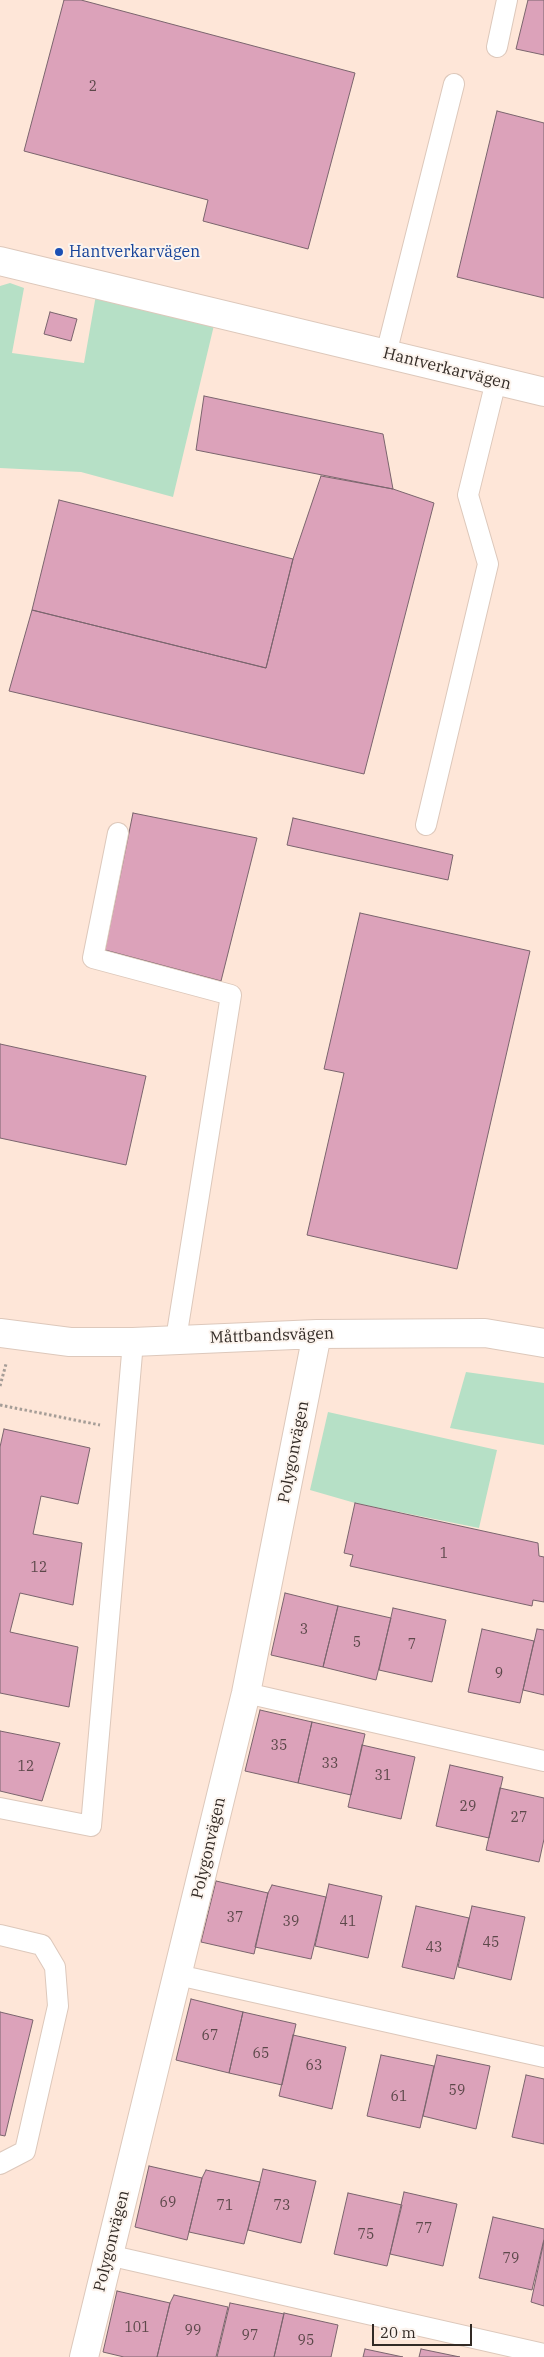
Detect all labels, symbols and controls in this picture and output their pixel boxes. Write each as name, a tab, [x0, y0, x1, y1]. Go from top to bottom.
house number: 2	[89, 79, 97, 95]
place label: Hantverkarvägen	[69, 242, 200, 262]
marker: Hantverkarvägen	[53, 246, 65, 258]
street label: Hantverkarvägen	[381, 344, 513, 394]
street label: Måttbandsvägen	[210, 1324, 334, 1348]
street label: Polygonvägen	[275, 1399, 313, 1505]
house number: 1	[440, 1546, 448, 1562]
house number: 12	[31, 1560, 47, 1576]
house number: 3	[300, 1622, 308, 1638]
house number: 5	[353, 1635, 361, 1651]
house number: 7	[408, 1637, 416, 1653]
house number: 9	[495, 1666, 503, 1682]
house number: 35	[271, 1738, 287, 1754]
house number: 33	[322, 1756, 338, 1772]
house number: 12	[18, 1759, 34, 1775]
house number: 31	[375, 1768, 391, 1784]
street label: Polygonvägen	[188, 1795, 230, 1901]
house number: 29	[460, 1799, 476, 1815]
house number: 27	[511, 1810, 527, 1826]
house number: 37	[227, 1910, 243, 1926]
house number: 39	[283, 1914, 299, 1930]
house number: 41	[340, 1914, 356, 1930]
house number: 45	[483, 1935, 499, 1951]
house number: 43	[426, 1940, 442, 1956]
house number: 67	[202, 2028, 218, 2044]
house number: 65	[253, 2046, 269, 2062]
house number: 63	[306, 2058, 322, 2074]
house number: 59	[449, 2083, 465, 2099]
house number: 61	[391, 2089, 407, 2105]
street label: Polygonvägen	[90, 2188, 134, 2294]
house number: 69	[160, 2195, 176, 2211]
house number: 71	[217, 2198, 233, 2214]
house number: 73	[274, 2198, 290, 2214]
house number: 77	[416, 2221, 432, 2237]
house number: 75	[358, 2227, 374, 2243]
house number: 79	[503, 2251, 519, 2267]
scale bar	[374, 2314, 474, 2346]
house number: 101	[124, 2320, 150, 2336]
house number: 99	[185, 2323, 201, 2339]
text: 20 m	[380, 2323, 416, 2342]
house number: 97	[242, 2328, 258, 2344]
house number: 95	[298, 2333, 314, 2349]

